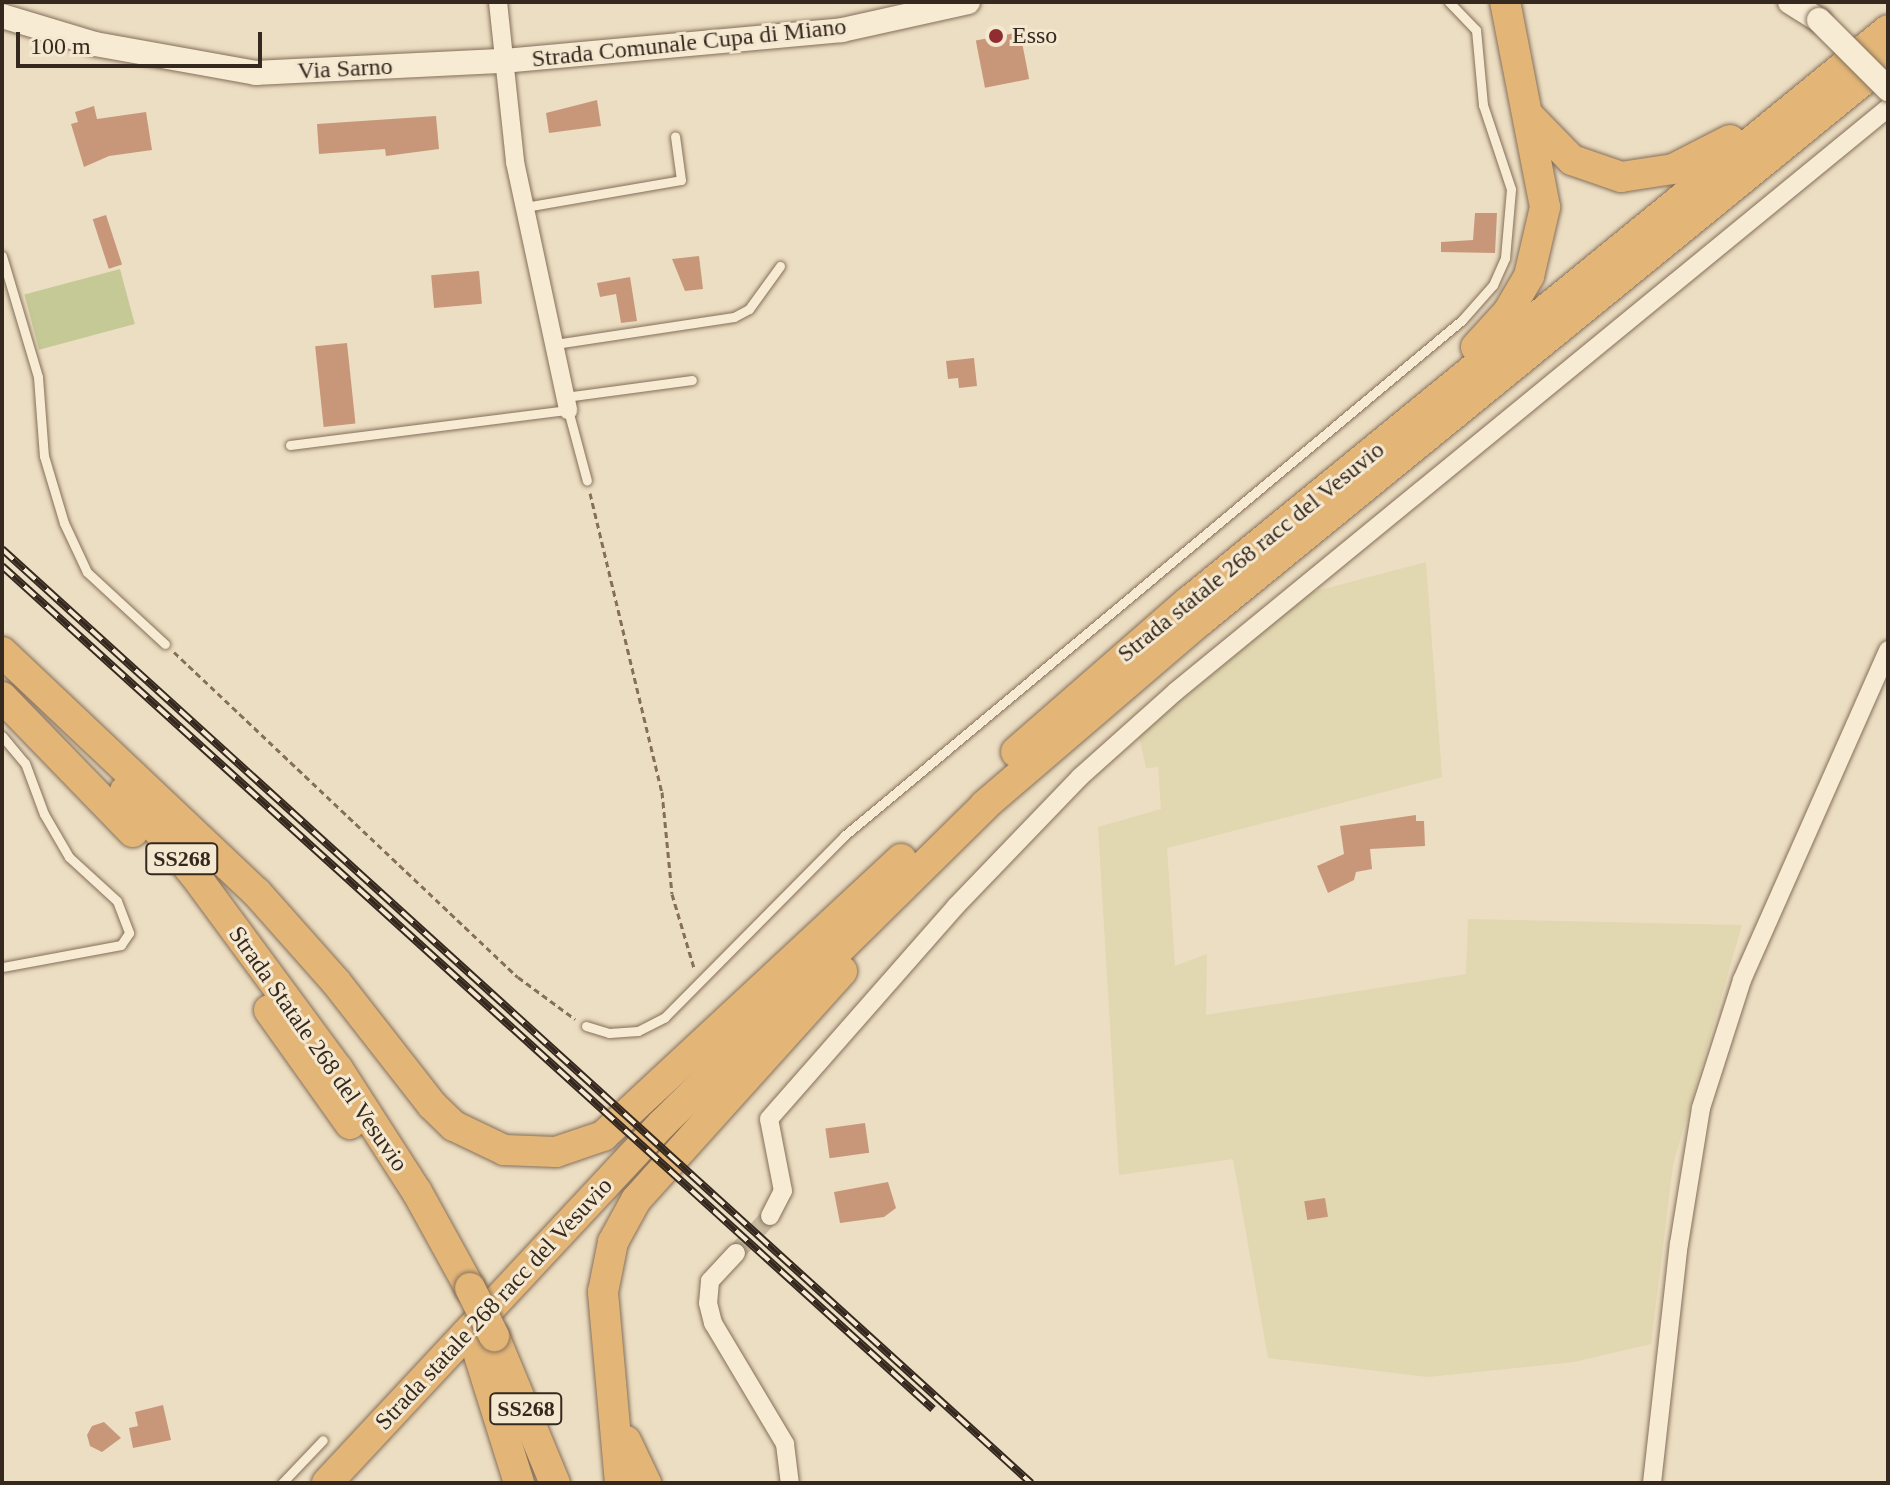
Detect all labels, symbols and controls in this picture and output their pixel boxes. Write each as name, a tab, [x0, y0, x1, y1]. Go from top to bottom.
street label: Strada Comunale Cupa di Miano	[530, 12, 848, 74]
scale bar	[20, 16, 266, 66]
place label: Esso	[1012, 22, 1057, 50]
marker: Esso	[987, 27, 1005, 45]
text: 100 m	[30, 33, 91, 59]
street label: Via Sarno	[297, 52, 393, 86]
street label: Strada statale 268 racc del Vesuvio	[1112, 435, 1390, 669]
road number: SS268	[144, 841, 220, 877]
street label: Strada Statale 268 del Vesuvio	[222, 921, 414, 1177]
street label: Strada statale 268 racc del Vesuvio	[369, 1172, 619, 1436]
road number: SS268	[488, 1391, 564, 1427]

